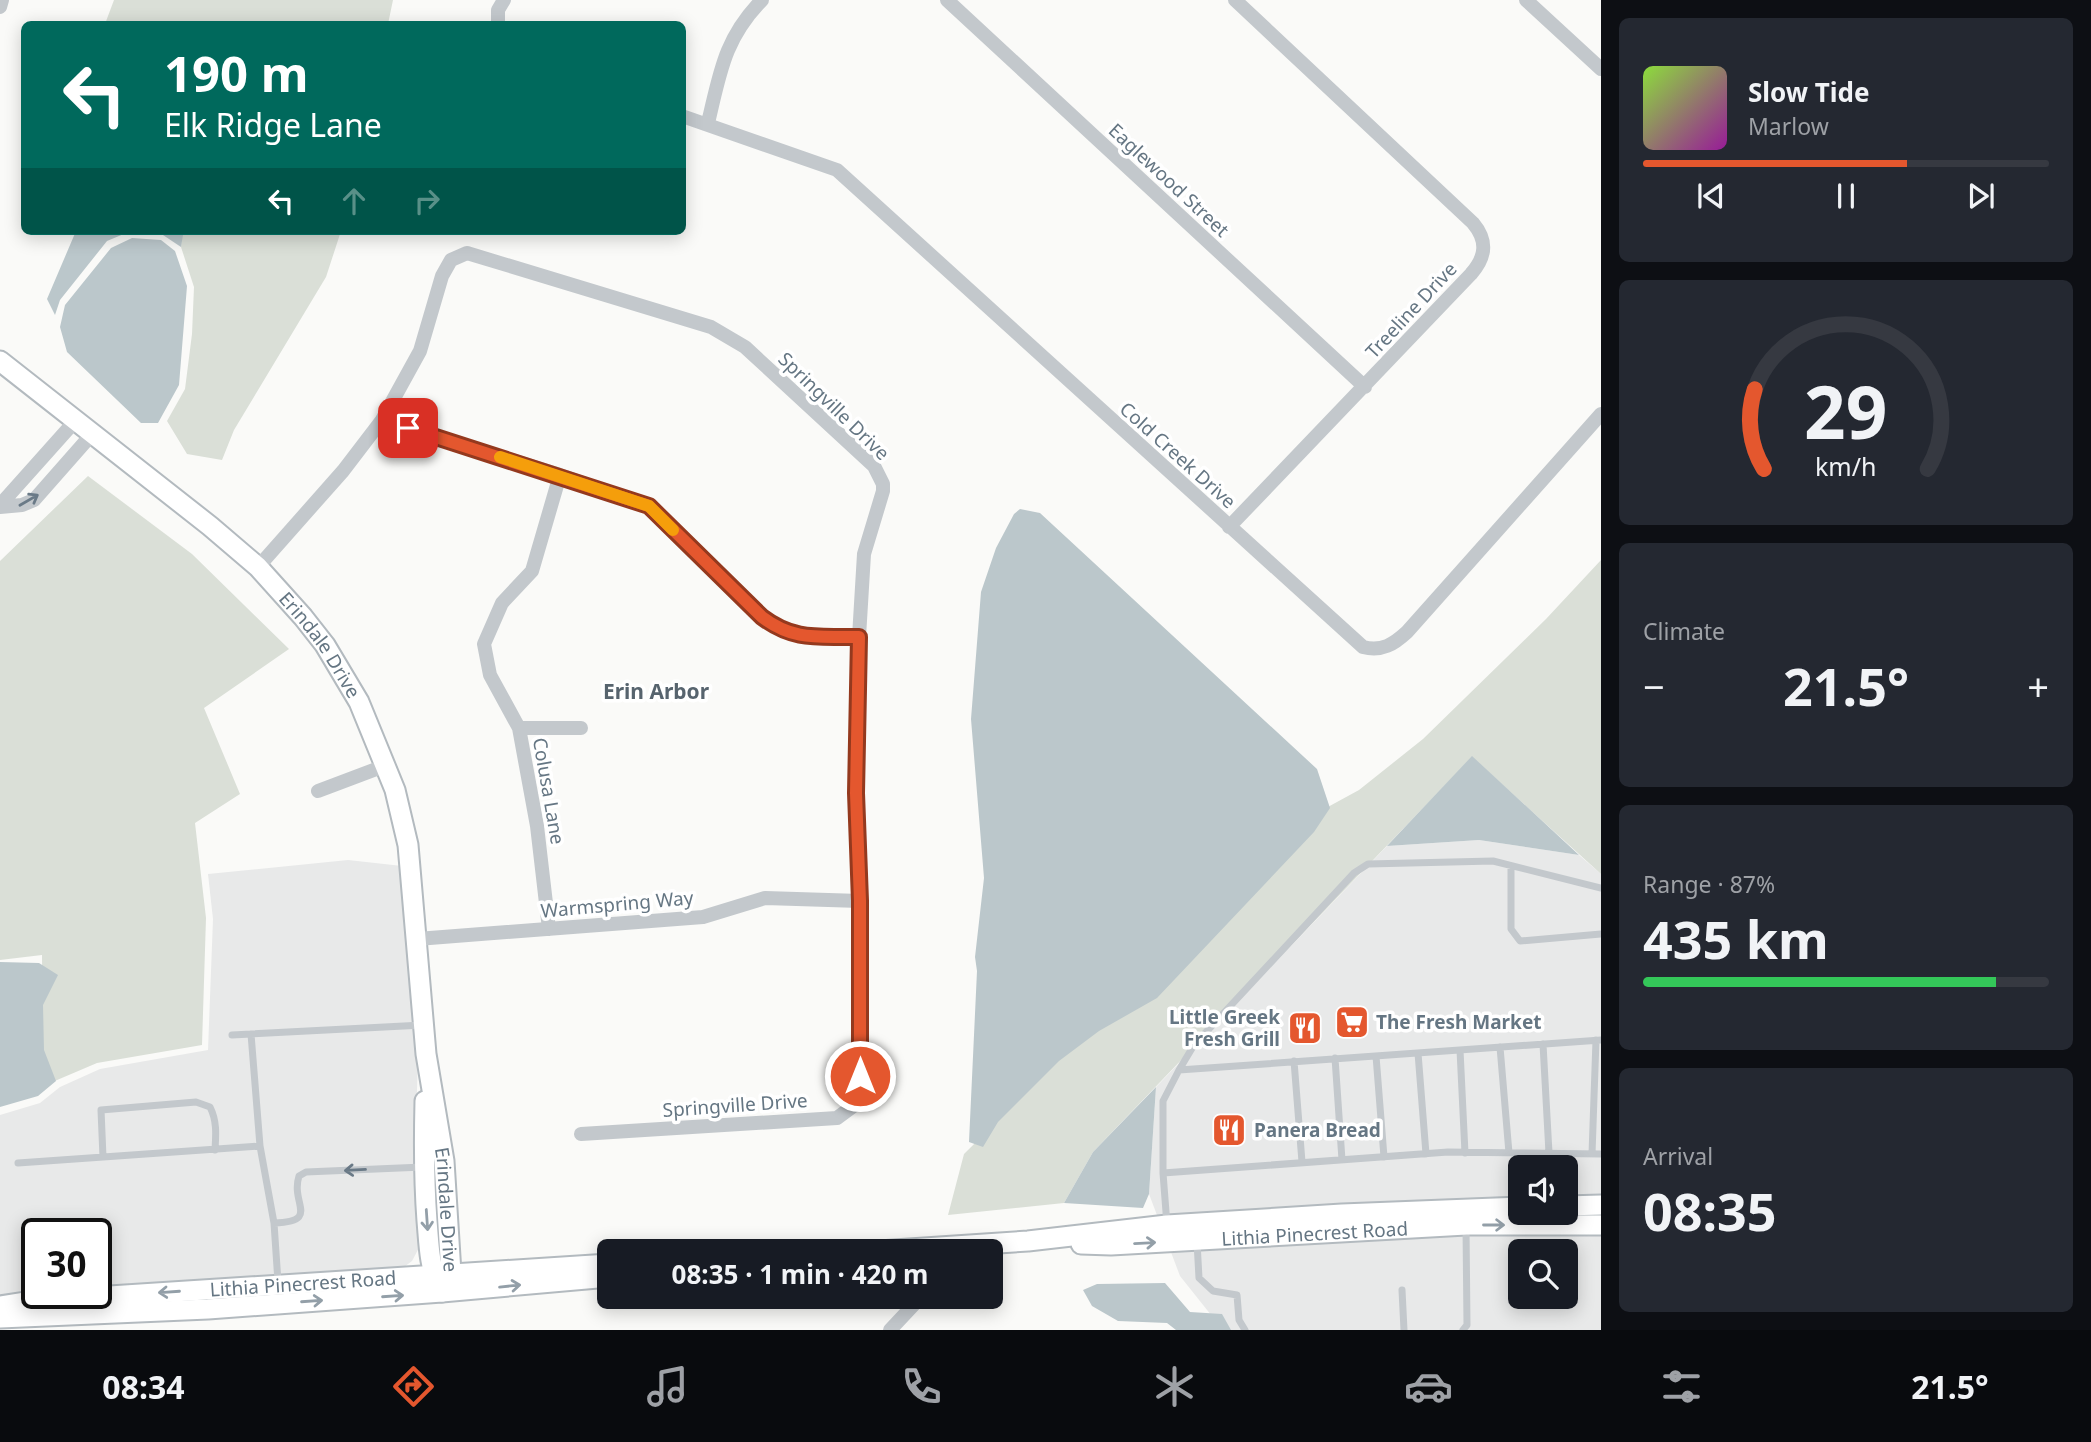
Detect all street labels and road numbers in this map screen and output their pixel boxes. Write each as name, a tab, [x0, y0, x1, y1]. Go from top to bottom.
street label: Eaglewood Street	[1103, 117, 1235, 243]
street label: Treeline Drive	[1360, 256, 1462, 364]
street label: Springville Drive	[773, 346, 895, 466]
street label: Cold Creek Drive	[1114, 396, 1242, 514]
street label: Erindale Drive	[273, 586, 367, 703]
street label: Colusa Lane	[527, 736, 571, 846]
street label: Warmspring Way	[540, 884, 695, 924]
street label: Springville Drive	[662, 1087, 808, 1123]
street label: Erindale Drive	[429, 1145, 464, 1273]
street label: Lithia Pinecrest Road	[1221, 1215, 1409, 1252]
street label: Lithia Pinecrest Road	[209, 1265, 397, 1303]

